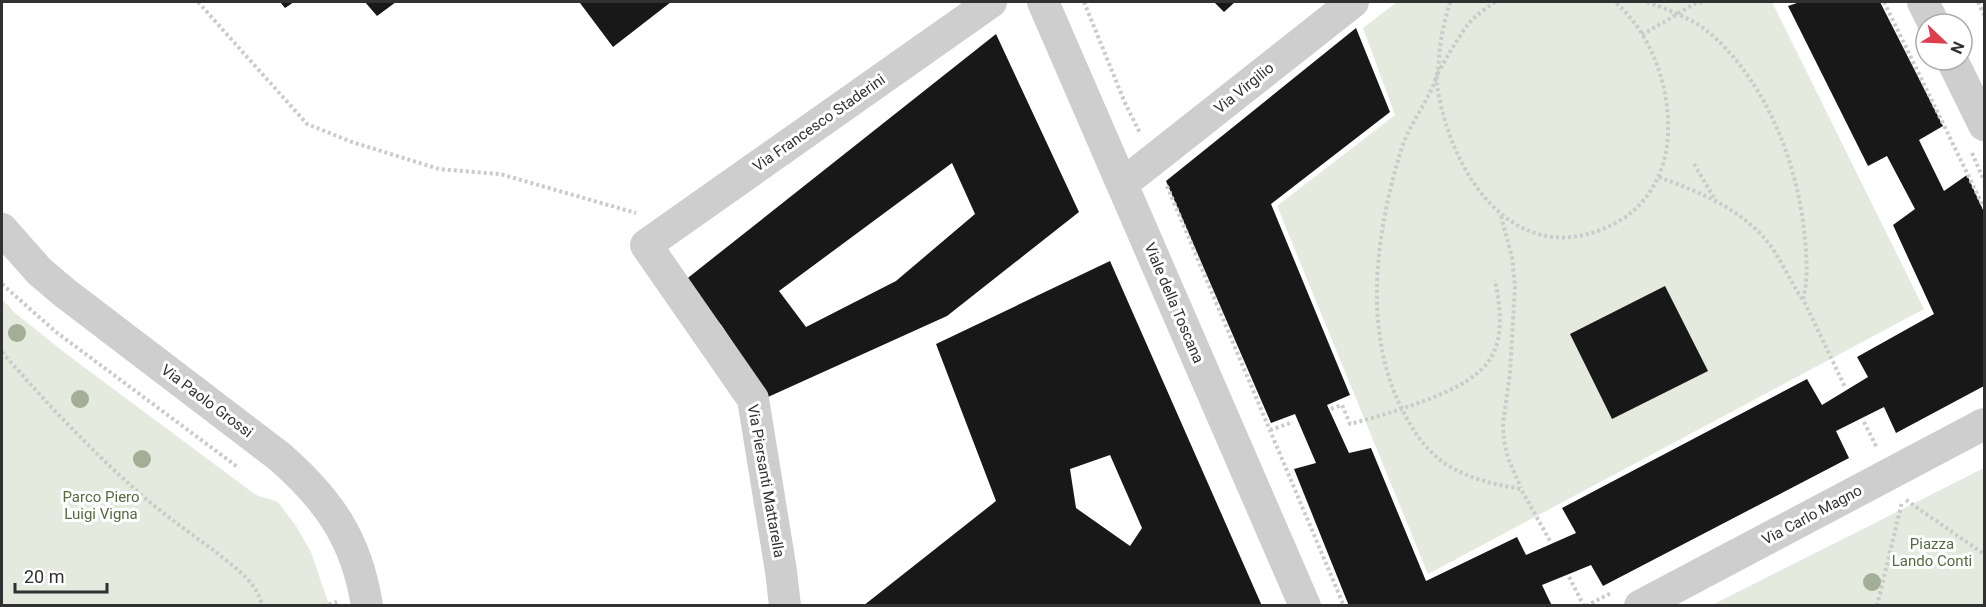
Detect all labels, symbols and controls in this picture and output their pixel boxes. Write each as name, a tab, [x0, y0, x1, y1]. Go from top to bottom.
north arrow	[1914, 12, 1974, 72]
text: N	[1946, 39, 1968, 57]
street label: Via Virgilio	[1211, 59, 1277, 117]
street label: Via Francesco Staderini	[749, 71, 889, 175]
street label: Viale della Toscana	[1141, 240, 1207, 366]
street label: Via Paolo Grossi	[158, 361, 256, 441]
street label: Via Piersanti Mattarella	[744, 403, 788, 559]
street label: Via Carlo Magno	[1759, 481, 1865, 549]
park label: Parco Piero Luigi Vigna	[62, 488, 140, 523]
park label: Piazza Lando Conti	[1892, 535, 1972, 570]
scale bar	[15, 556, 106, 594]
text: 20 m	[24, 566, 64, 587]

